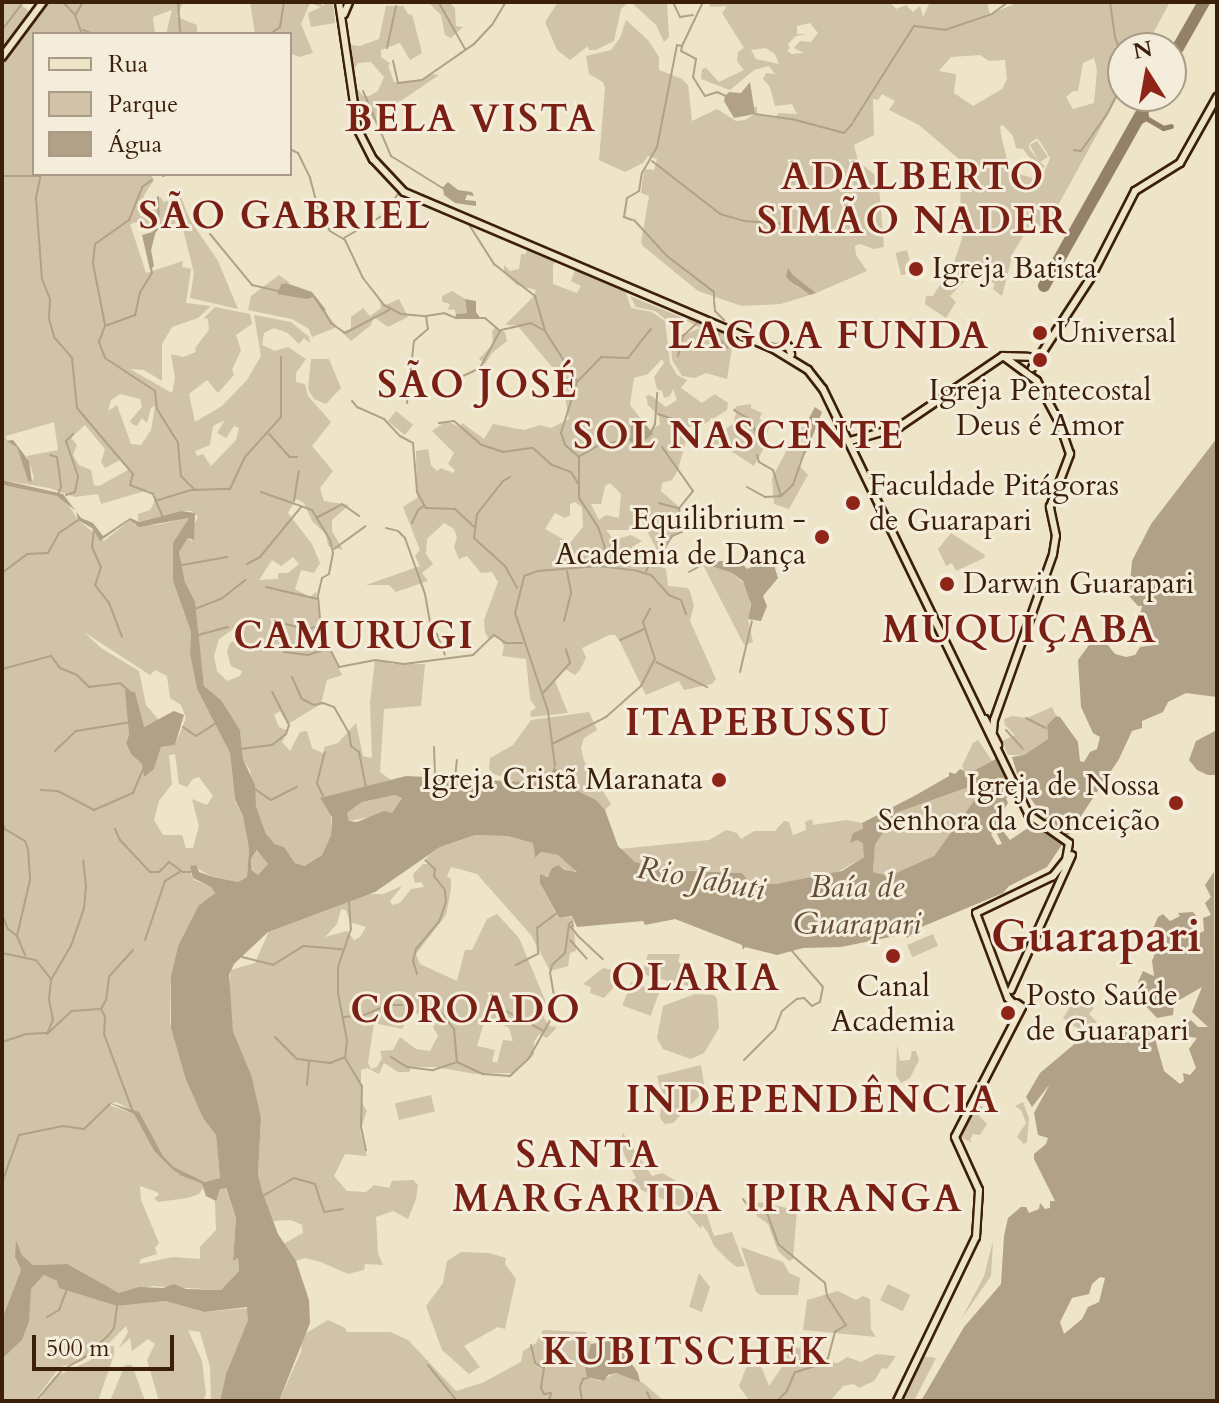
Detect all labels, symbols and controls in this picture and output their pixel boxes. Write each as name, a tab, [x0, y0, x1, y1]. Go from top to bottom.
legend	[32, 32, 292, 176]
north arrow	[1107, 32, 1187, 112]
text: N	[1131, 34, 1155, 67]
text: Rua	[108, 48, 148, 81]
text: Parque	[108, 88, 178, 121]
district label: BELA VISTA	[345, 97, 597, 143]
text: Água	[108, 128, 162, 161]
district label: ADALBERTO SIMÃO NADER	[757, 155, 1069, 244]
district label: SÃO GABRIEL	[139, 194, 431, 240]
place label: Igreja Batista	[932, 251, 1097, 287]
marker: Igreja Batista	[907, 260, 925, 278]
district label: LAGOA FUNDA	[668, 314, 990, 360]
place label: Universal	[1056, 315, 1176, 351]
marker: Universal	[1031, 324, 1049, 342]
marker: Igreja Pentecostal Deus é Amor	[1031, 351, 1049, 369]
district label: SÃO JOSÉ	[377, 363, 579, 409]
place label: Igreja Pentecostal Deus é Amor	[929, 373, 1151, 444]
district label: SOL NASCENTE	[573, 414, 905, 460]
place label: Faculdade Pitágoras de Guarapari	[869, 468, 1119, 538]
marker: Faculdade Pitágoras de Guarapari	[844, 494, 862, 512]
place label: Equilibrium - Academia de Dança	[555, 502, 806, 572]
marker: Equilibrium - Academia de Dança	[813, 528, 831, 546]
place label: Darwin Guarapari	[963, 566, 1194, 602]
marker: Darwin Guarapari	[938, 575, 956, 593]
district label: MUQUIÇABA	[882, 608, 1158, 654]
district label: CAMURUGI	[233, 614, 475, 660]
district label: ITAPEBUSSU	[625, 701, 891, 747]
place label: Igreja Cristã Maranata	[421, 762, 703, 798]
place label: Igreja de Nossa Senhora da Conceição	[878, 768, 1160, 838]
marker: Igreja Cristã Maranata	[710, 771, 728, 789]
marker: Igreja de Nossa Senhora da Conceição	[1167, 794, 1185, 812]
water label: Rio Jabuti	[634, 849, 768, 909]
water label: Baía de Guarapari	[793, 869, 921, 944]
district label: Guarapari	[991, 909, 1201, 965]
marker: Canal Academia	[884, 947, 902, 965]
district label: OLARIA	[611, 956, 781, 1002]
place label: Canal Academia	[831, 969, 955, 1040]
place label: Posto Saúde de Guarapari	[1026, 978, 1189, 1048]
district label: COROADO	[350, 988, 582, 1034]
marker: Posto Saúde de Guarapari	[997, 1002, 1019, 1024]
district label: INDEPENDÊNCIA	[626, 1078, 1000, 1124]
district label: SANTA MARGARIDA	[453, 1133, 723, 1222]
district label: IPIRANGA	[745, 1177, 963, 1223]
scale bar	[36, 1319, 178, 1369]
district label: KUBITSCHEK	[542, 1330, 832, 1376]
text: 500 m	[46, 1332, 110, 1365]

